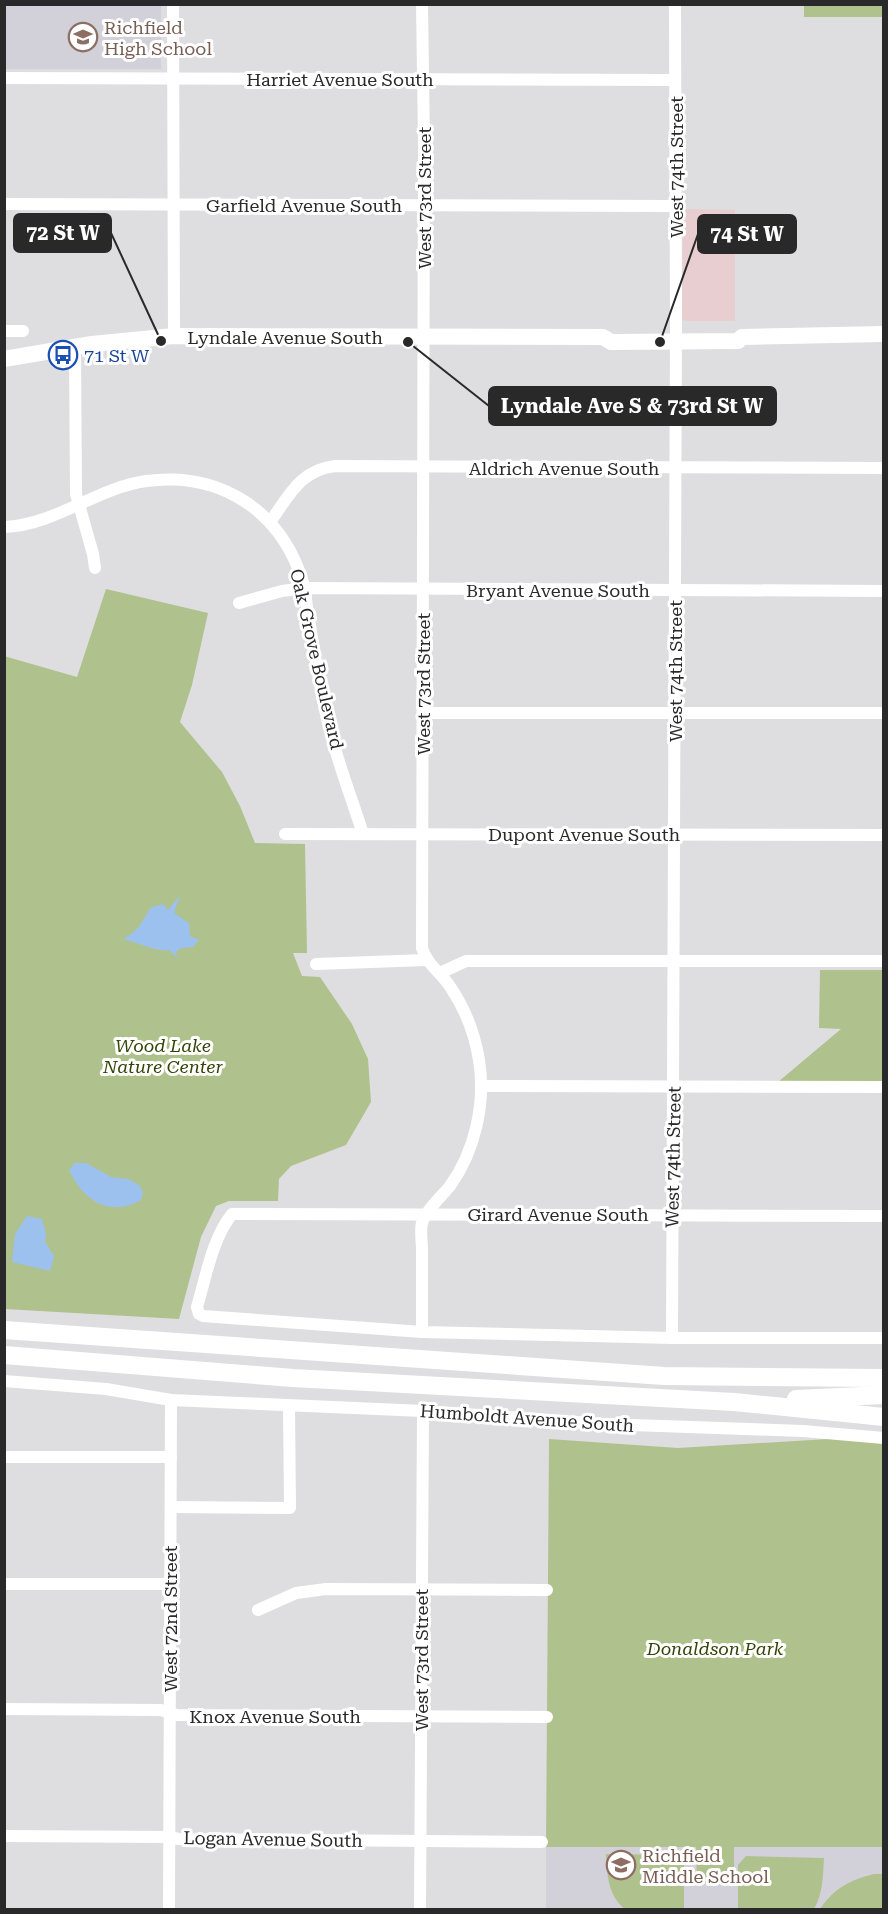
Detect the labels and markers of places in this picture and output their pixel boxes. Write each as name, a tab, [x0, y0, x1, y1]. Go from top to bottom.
place label: Richfield High School	[104, 17, 212, 59]
school or university icon: Richfield High School	[67, 21, 99, 53]
callout: 72 St W	[14, 214, 111, 252]
callout: 74 St W	[698, 215, 796, 253]
bus stop icon: 71 St W	[47, 339, 79, 371]
place label: 71 St W	[84, 345, 150, 366]
callout: Lyndale Ave S & 73rd St W	[489, 387, 776, 425]
place label: Richfield Middle School	[642, 1845, 769, 1887]
school or university icon: Richfield Middle School	[605, 1849, 637, 1881]

